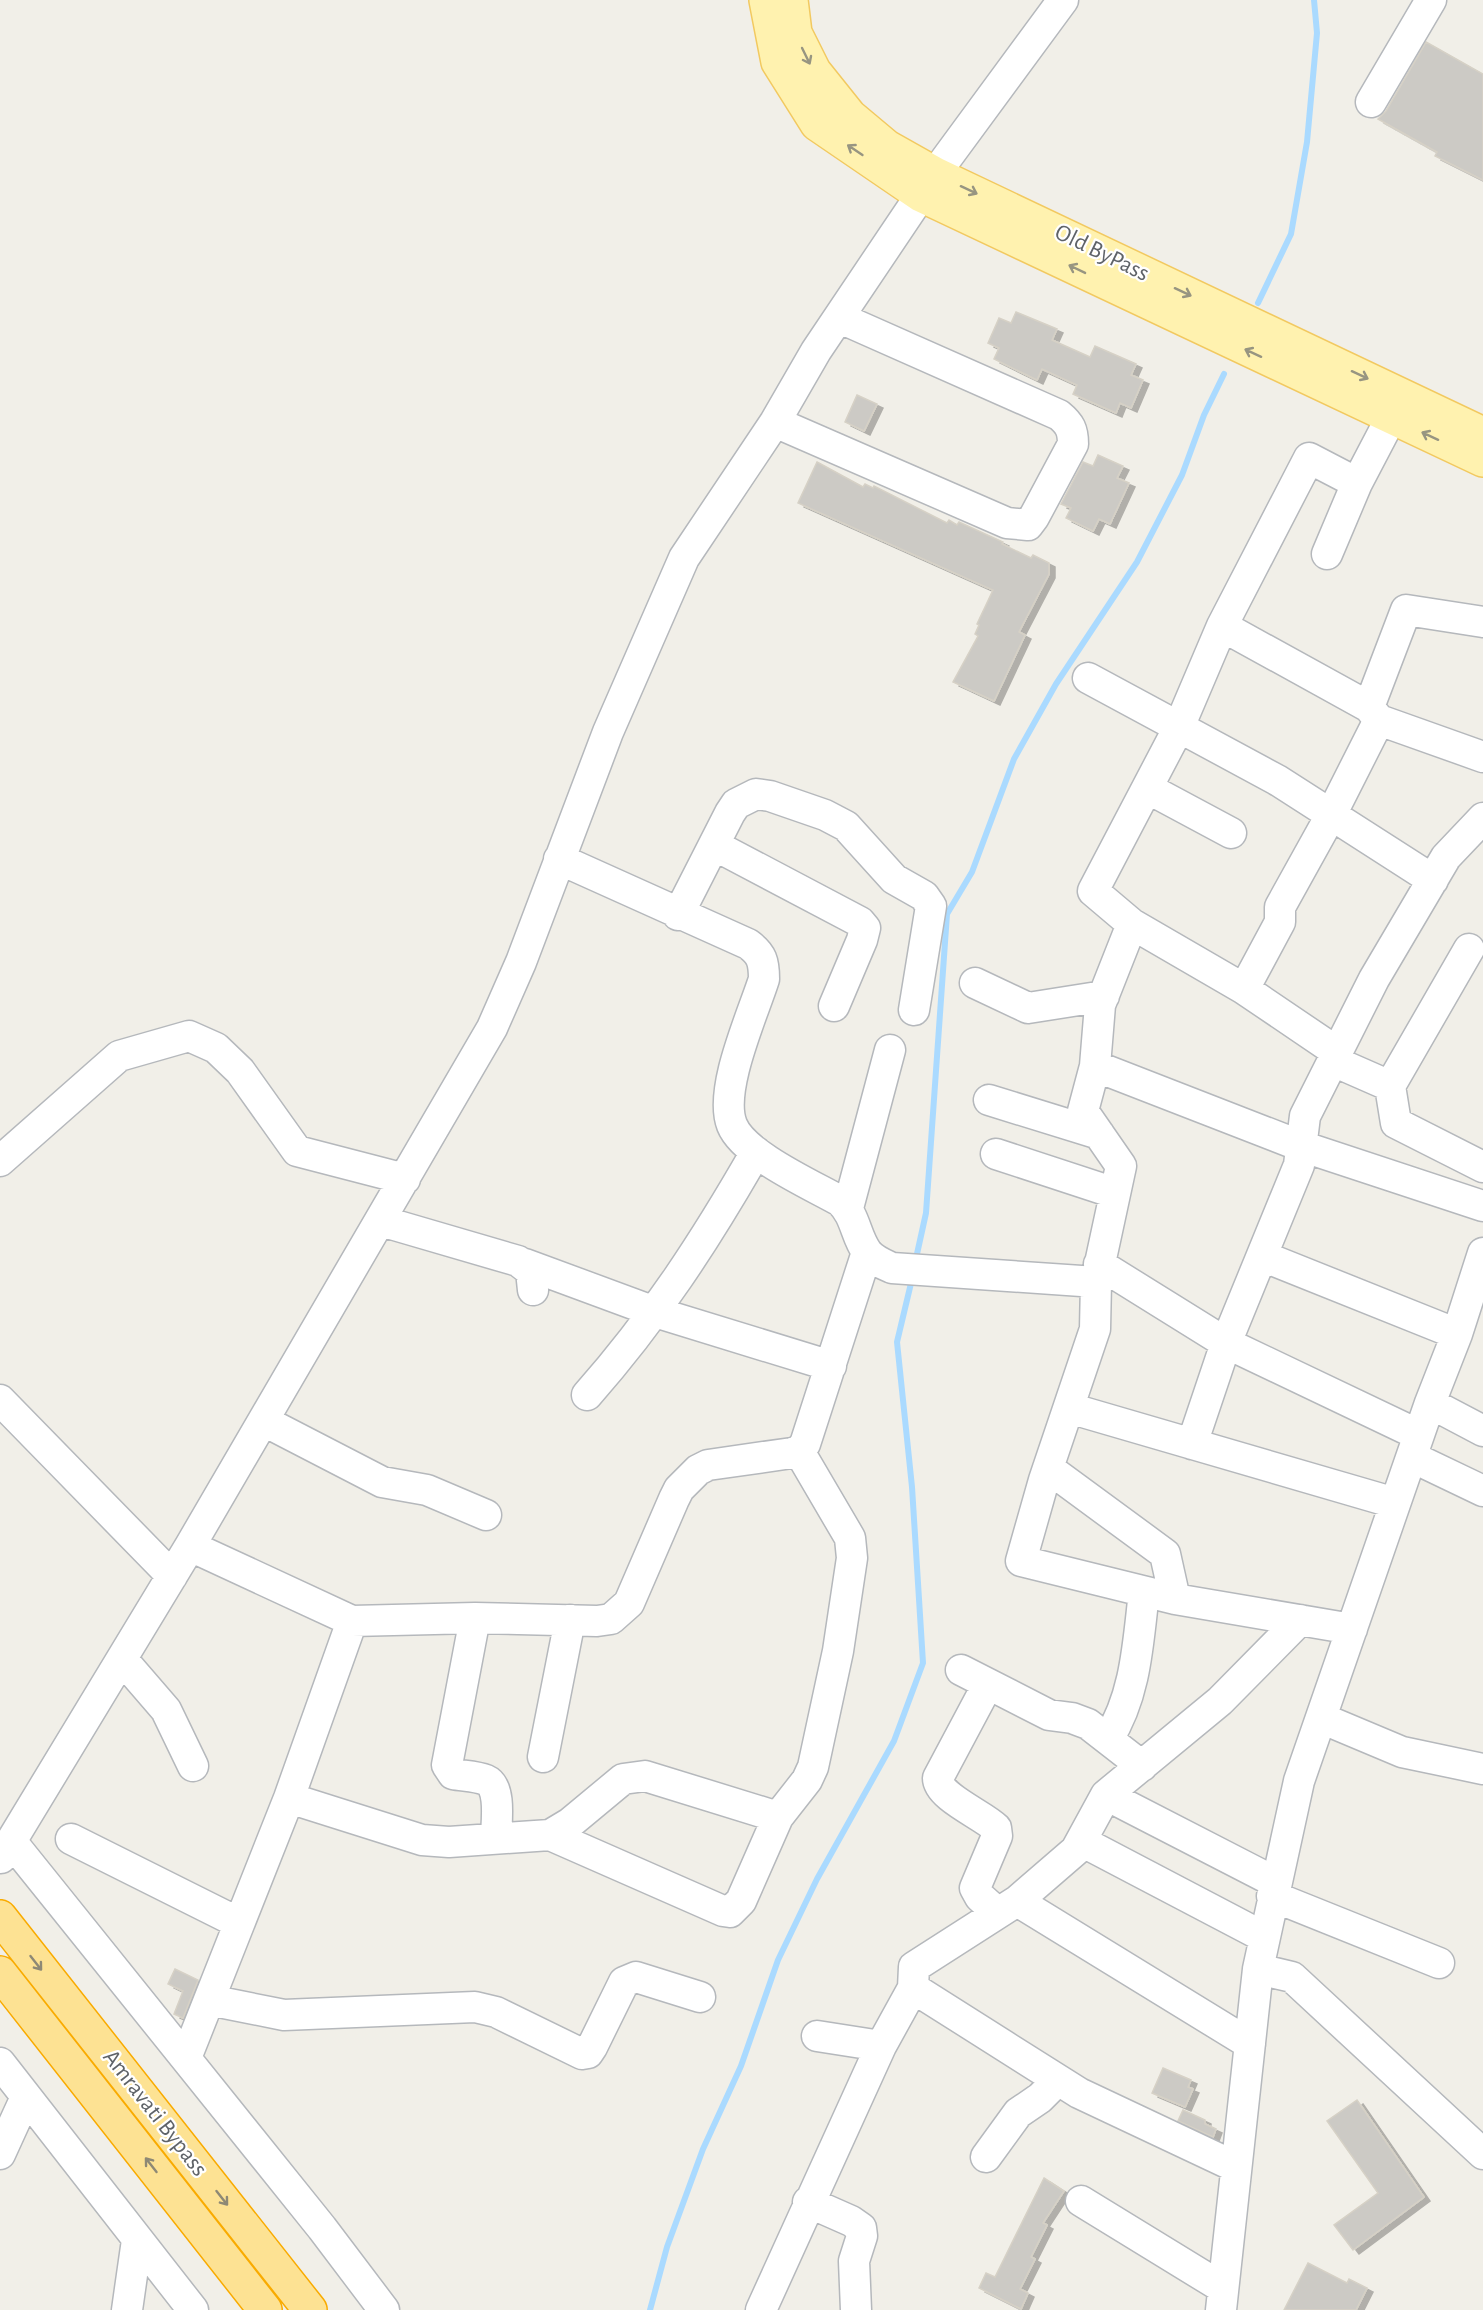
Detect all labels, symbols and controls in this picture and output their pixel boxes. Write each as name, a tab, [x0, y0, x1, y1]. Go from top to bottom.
one-way arrow	[801, 46, 813, 64]
one-way arrow	[848, 144, 864, 156]
one-way arrow	[960, 185, 978, 196]
street label: Old ByPass	[1051, 220, 1153, 286]
one-way arrow	[1068, 263, 1086, 275]
one-way arrow	[1174, 286, 1192, 298]
one-way arrow	[1245, 346, 1263, 358]
one-way arrow	[1350, 369, 1368, 381]
one-way arrow	[1421, 429, 1439, 441]
one-way arrow	[30, 1954, 43, 1970]
street label: Amravati Bypass	[98, 2045, 212, 2181]
one-way arrow	[144, 2157, 157, 2173]
one-way arrow	[215, 2190, 228, 2206]

